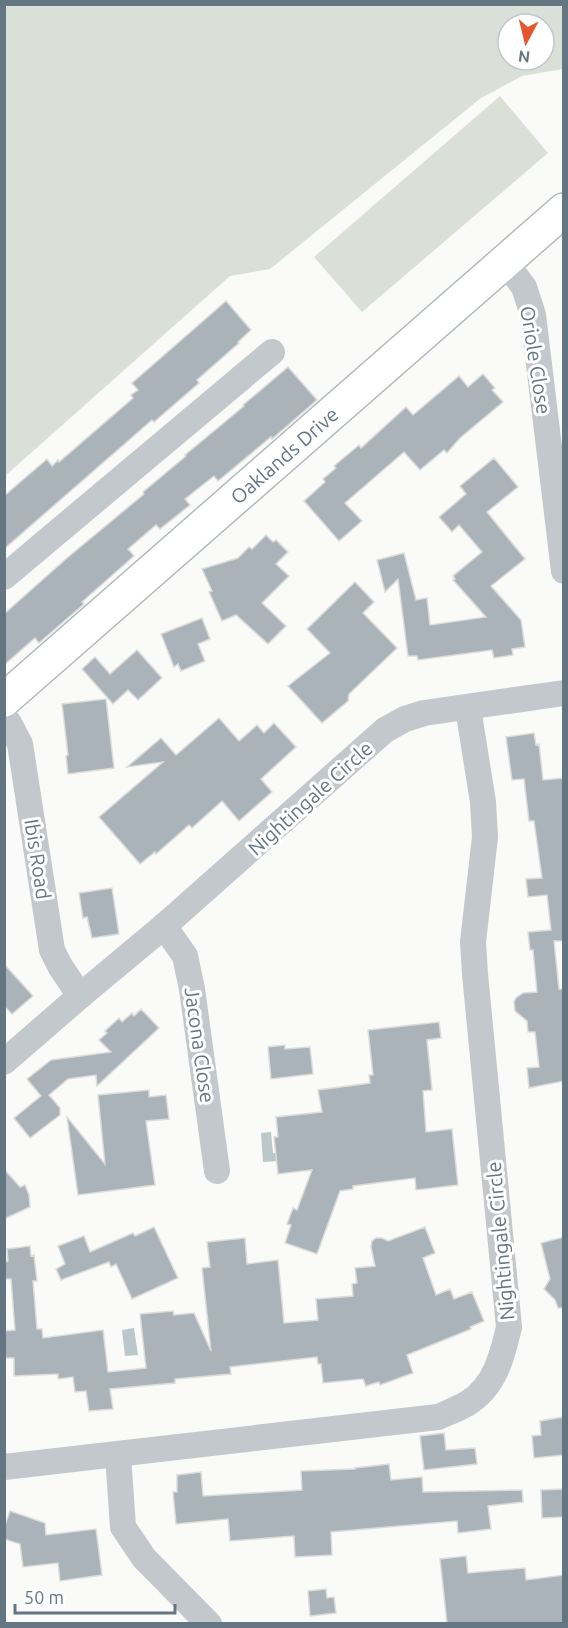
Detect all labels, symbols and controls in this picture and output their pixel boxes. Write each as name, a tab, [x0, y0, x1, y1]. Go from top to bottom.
north arrow	[496, 12, 556, 72]
text: N	[517, 47, 531, 67]
street label: Oriole Close	[516, 304, 556, 416]
street label: Oaklands Drive	[226, 402, 342, 508]
street label: Nightingale Circle	[243, 736, 377, 860]
street label: Ibis Road	[20, 817, 56, 901]
street label: Jacona Close	[181, 986, 219, 1104]
street label: Nightingale Circle	[482, 1161, 518, 1321]
scale bar	[15, 1577, 176, 1615]
text: 50 m	[24, 1587, 64, 1607]

